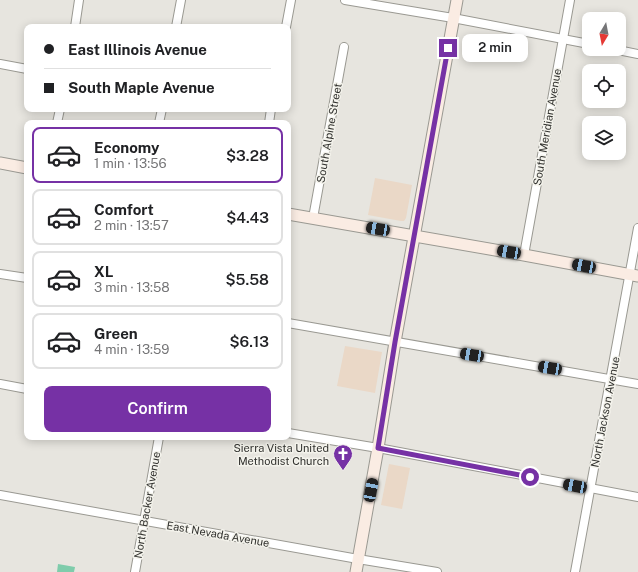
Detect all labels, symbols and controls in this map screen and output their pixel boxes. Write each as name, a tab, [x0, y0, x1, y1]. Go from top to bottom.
north arrow	[582, 12, 626, 56]
map controls	[582, 12, 626, 160]
callout: 2 min	[462, 34, 528, 62]
route end	[439, 39, 457, 57]
text: 2 min	[478, 40, 512, 55]
text: East Illinois Avenue	[68, 41, 207, 58]
button: locate	[582, 64, 626, 108]
street label: South Meridian Avenue	[531, 68, 563, 186]
text: South Maple Avenue	[68, 79, 215, 96]
street label: South Alpine Street	[314, 82, 344, 184]
button: layers	[582, 116, 626, 160]
icon: car	[46, 137, 82, 173]
text: Economy	[94, 139, 159, 156]
text: $3.28	[226, 147, 269, 164]
text: 1 min · 13:56	[94, 156, 167, 171]
icon: car	[46, 199, 82, 235]
text: Comfort	[94, 201, 154, 218]
text: $4.43	[226, 209, 269, 226]
text: 2 min · 13:57	[94, 218, 169, 233]
car	[365, 221, 391, 237]
car	[496, 244, 522, 260]
car	[571, 258, 597, 274]
icon: car	[46, 261, 82, 297]
text: XL	[94, 263, 113, 280]
text: $5.58	[226, 271, 269, 288]
text: 3 min · 13:58	[94, 280, 170, 295]
icon: car	[46, 323, 82, 359]
text: Green	[94, 325, 138, 342]
text: $6.13	[230, 333, 269, 350]
text: 4 min · 13:59	[94, 342, 169, 357]
car	[459, 347, 485, 363]
street label: North Jackson Avenue	[588, 356, 622, 468]
car	[537, 360, 563, 376]
button: Confirm	[44, 386, 271, 432]
place label: Sierra Vista United Methodist Church	[234, 442, 329, 467]
church icon: Sierra Vista United Methodist Church	[332, 443, 354, 471]
street label: North Backer Avenue	[132, 451, 162, 559]
route start	[521, 468, 539, 486]
car	[363, 477, 379, 503]
car	[562, 478, 588, 494]
street label: East Nevada Avenue	[166, 519, 270, 549]

